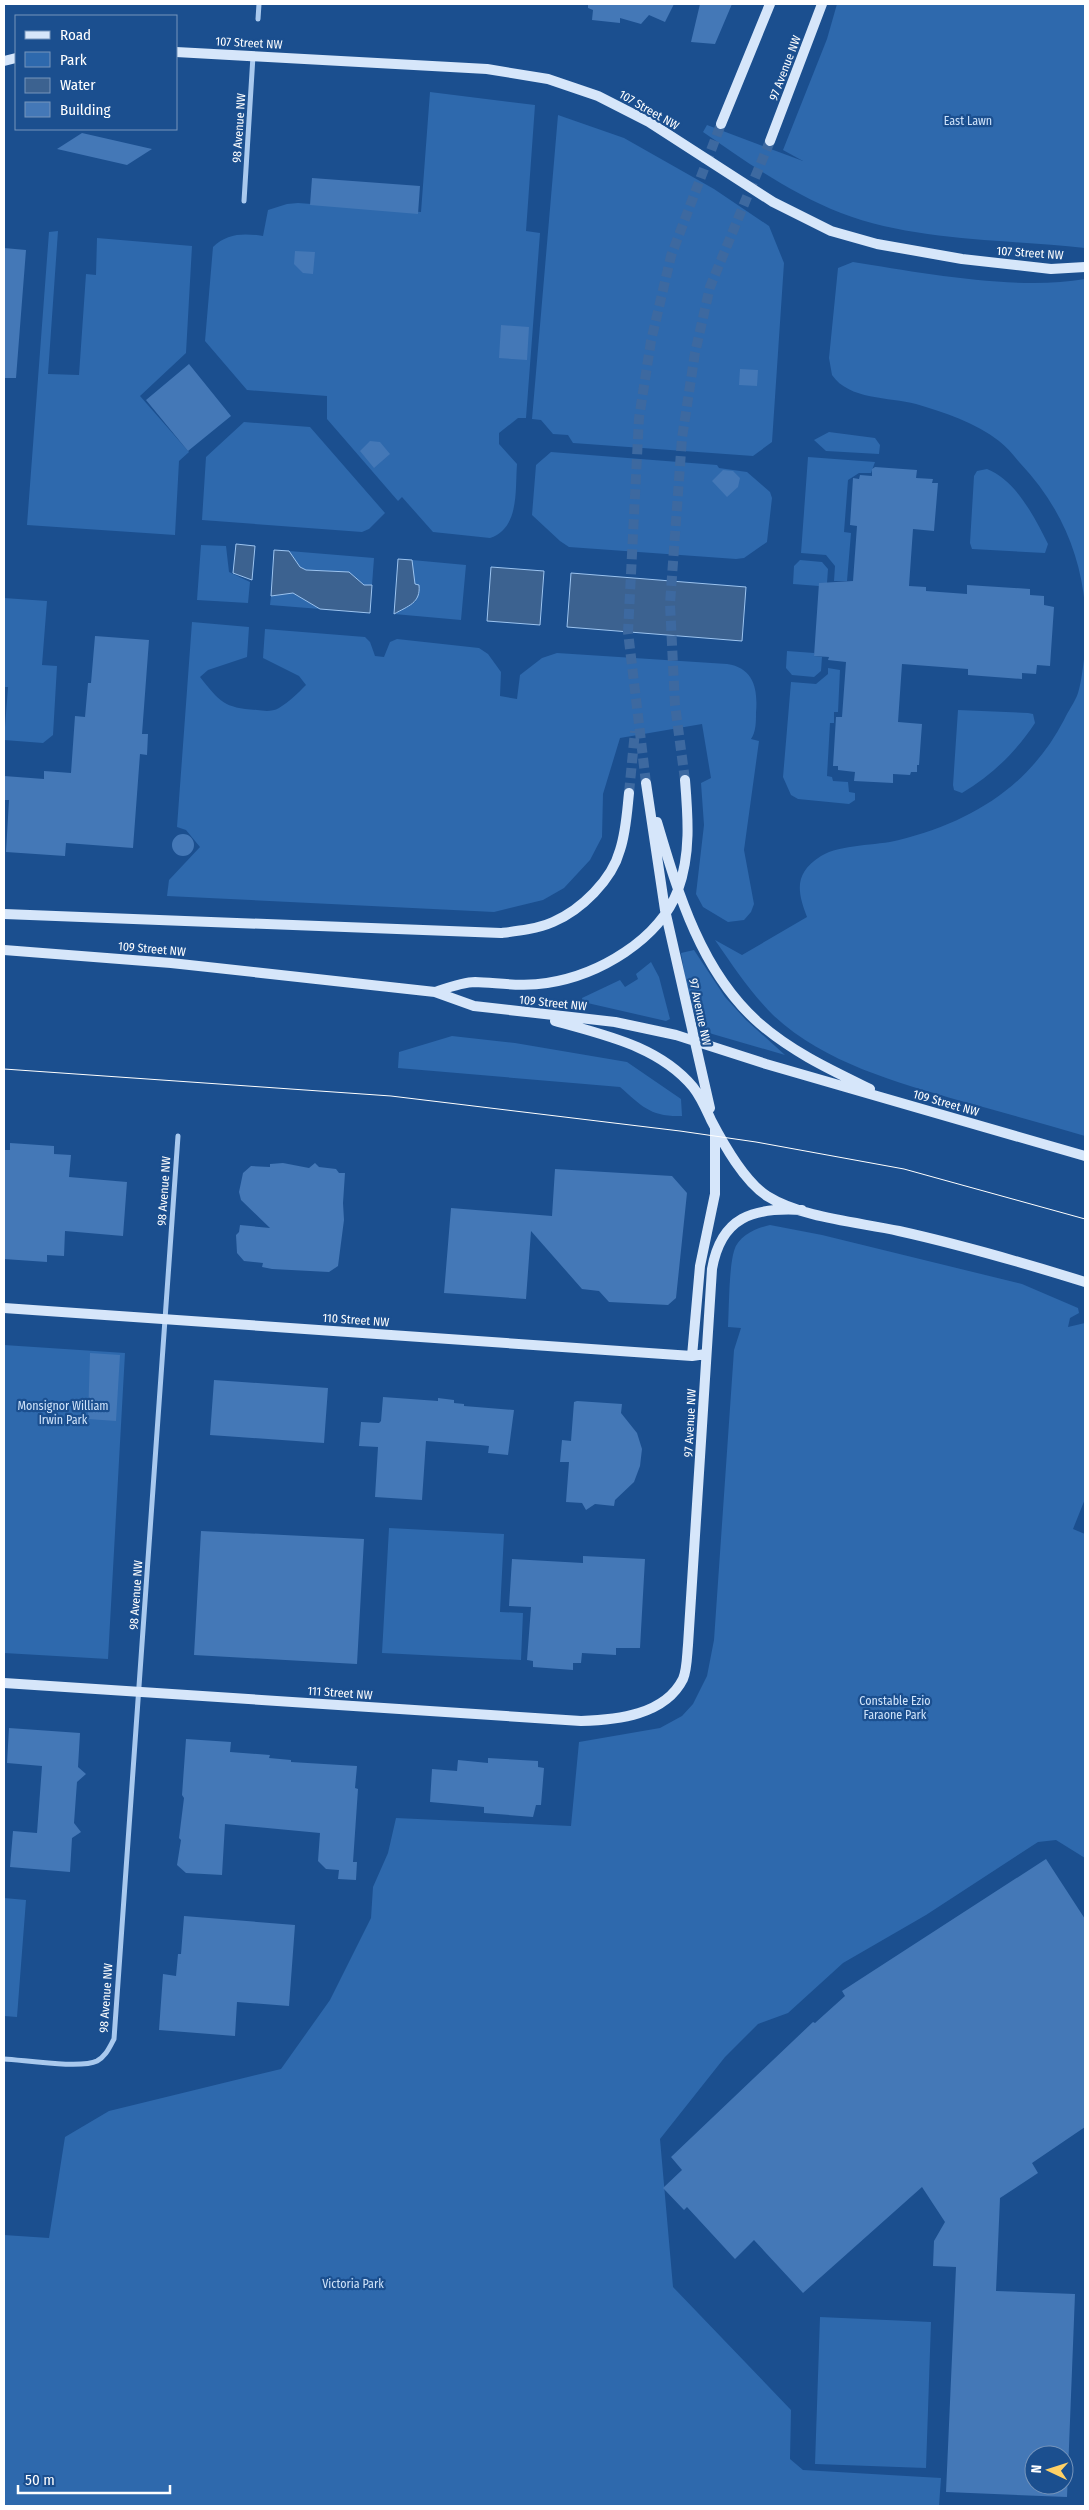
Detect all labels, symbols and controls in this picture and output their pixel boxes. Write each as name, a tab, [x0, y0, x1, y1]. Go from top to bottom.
legend	[15, 15, 178, 130]
text: Road	[60, 26, 91, 44]
street label: 107 Street NW	[215, 34, 283, 52]
street label: 97 Avenue NW	[766, 34, 804, 102]
text: Park	[60, 51, 87, 69]
text: Water	[60, 76, 96, 94]
street label: 107 Street NW	[616, 87, 682, 133]
street label: 98 Avenue NW	[230, 93, 248, 163]
text: Building	[60, 101, 111, 119]
park label: East Lawn	[944, 114, 992, 128]
street label: 107 Street NW	[996, 244, 1064, 262]
street label: 109 Street NW	[117, 939, 187, 959]
street label: 97 Avenue NW	[686, 977, 714, 1047]
street label: 109 Street NW	[518, 992, 588, 1014]
street label: 109 Street NW	[911, 1087, 981, 1119]
street label: 98 Avenue NW	[155, 1156, 173, 1226]
street label: 110 Street NW	[322, 1311, 390, 1329]
street label: 97 Avenue NW	[681, 1388, 699, 1458]
park label: Monsignor William Irwin Park	[17, 1399, 109, 1427]
street label: 98 Avenue NW	[127, 1560, 145, 1630]
street label: 111 Street NW	[307, 1684, 373, 1702]
park label: Constable Ezio Faraone Park	[859, 1694, 931, 1722]
street label: 98 Avenue NW	[97, 1963, 115, 2033]
park label: Victoria Park	[322, 2277, 384, 2291]
north arrow	[1024, 2445, 1074, 2495]
scale bar	[18, 2462, 170, 2494]
text: N	[1028, 2464, 1045, 2474]
text: 50 m	[25, 2471, 55, 2489]

